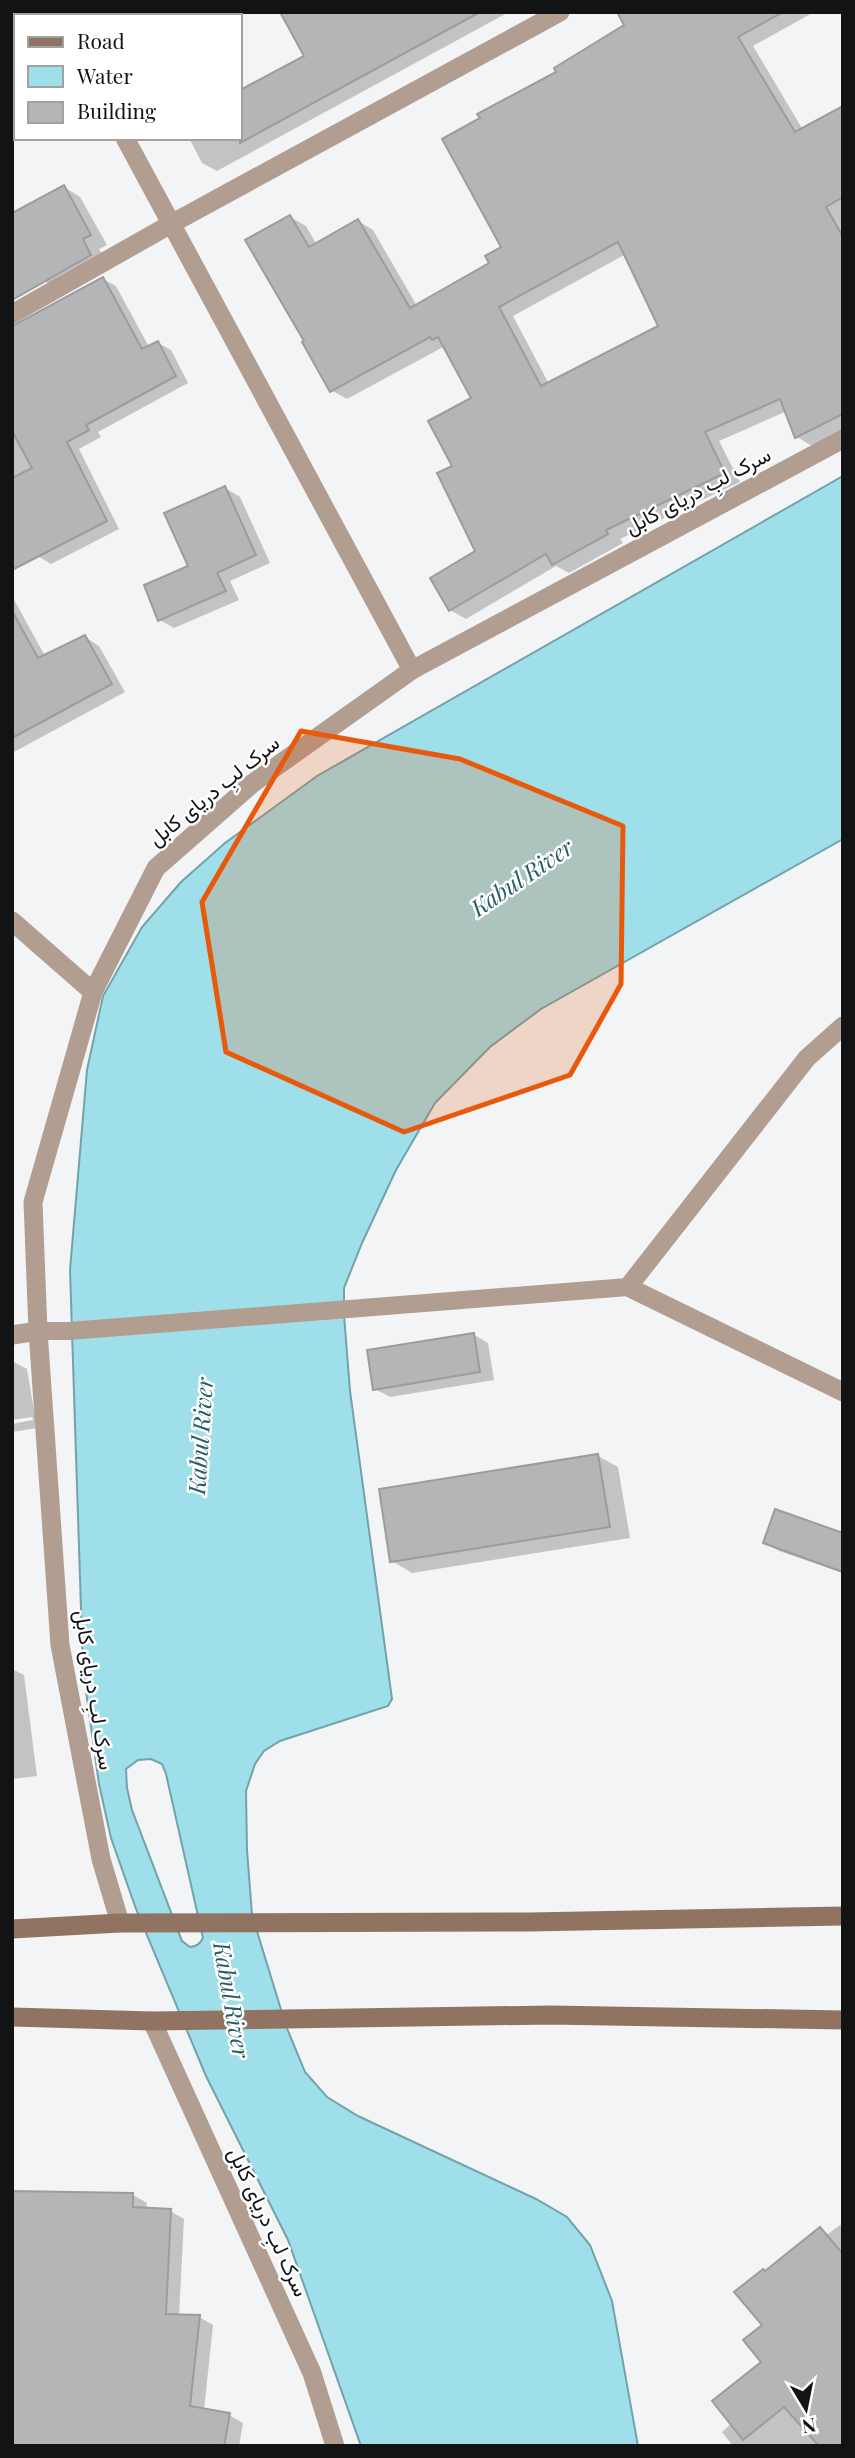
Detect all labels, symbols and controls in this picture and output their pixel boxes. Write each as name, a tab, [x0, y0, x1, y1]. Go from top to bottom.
legend	[14, 14, 242, 140]
text: Road	[77, 26, 125, 54]
text: Water	[76, 61, 133, 89]
text: Building	[77, 96, 156, 124]
street label: سرک لبِ دریای کابل	[619, 439, 777, 543]
street label: سرک لبِ دریای کابل	[141, 728, 287, 855]
water label: Kabul River	[463, 830, 579, 923]
water label: Kabul River	[180, 1375, 219, 1496]
street label: سرک لبِ دریای کابل	[65, 1608, 122, 1772]
water label: Kabul River	[207, 1938, 258, 2061]
street label: سرک لبِ دریای کابل	[219, 2142, 317, 2302]
north arrow	[771, 2374, 841, 2444]
text: N	[800, 2413, 818, 2441]

